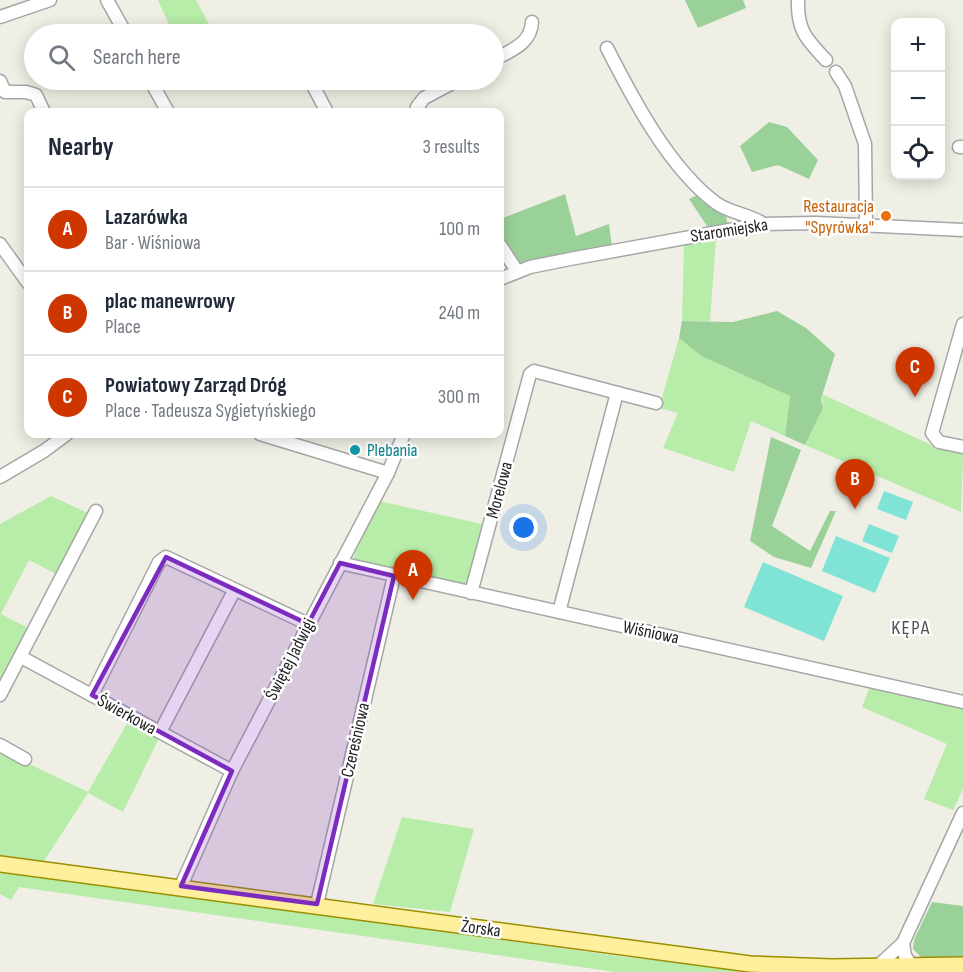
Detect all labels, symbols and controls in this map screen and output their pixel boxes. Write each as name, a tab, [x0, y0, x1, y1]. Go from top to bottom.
map controls	[891, 18, 945, 180]
button: +	[891, 18, 945, 72]
search box	[24, 24, 504, 90]
icon: search	[45, 41, 78, 74]
text: Search here	[93, 44, 180, 71]
button: −	[891, 72, 945, 126]
button: locate	[891, 126, 945, 180]
text: Nearby	[48, 132, 114, 163]
text: 3 results	[423, 135, 480, 159]
place label: Restauracja "Spyrówka"	[803, 196, 874, 238]
text: Lazarówka	[105, 204, 188, 231]
marker: Restauracja "Spyrówka"	[879, 209, 893, 223]
street label: Staromiejska	[689, 214, 769, 247]
text: A	[63, 217, 72, 241]
text: 100 m	[439, 217, 480, 241]
text: Bar · Wiśniowa	[105, 231, 201, 255]
text: plac manewrowy	[105, 288, 235, 315]
text: B	[63, 301, 72, 325]
text: 240 m	[439, 301, 480, 325]
text: Place	[105, 315, 141, 339]
pin: C	[896, 348, 934, 397]
text: Powiatowy Zarząd Dróg	[105, 372, 287, 399]
text: C	[62, 385, 73, 409]
text: 300 m	[438, 385, 480, 409]
text: Place · Tadeusza Sygietyńskiego	[105, 399, 316, 423]
place label: Plebania	[367, 440, 418, 461]
marker: Plebania	[348, 443, 362, 457]
street label: Morelowa	[482, 459, 517, 521]
pin: B	[836, 460, 874, 509]
your location	[509, 513, 538, 542]
pin: A	[394, 550, 432, 600]
street label: Świętej Jadwigi	[261, 615, 320, 704]
street label: Wiśniowa	[621, 616, 681, 649]
district label: KĘPA	[891, 616, 931, 640]
street label: Świerkowa	[94, 690, 160, 739]
street label: Czereśniowa	[337, 701, 374, 779]
street label: Żorska	[460, 915, 502, 942]

